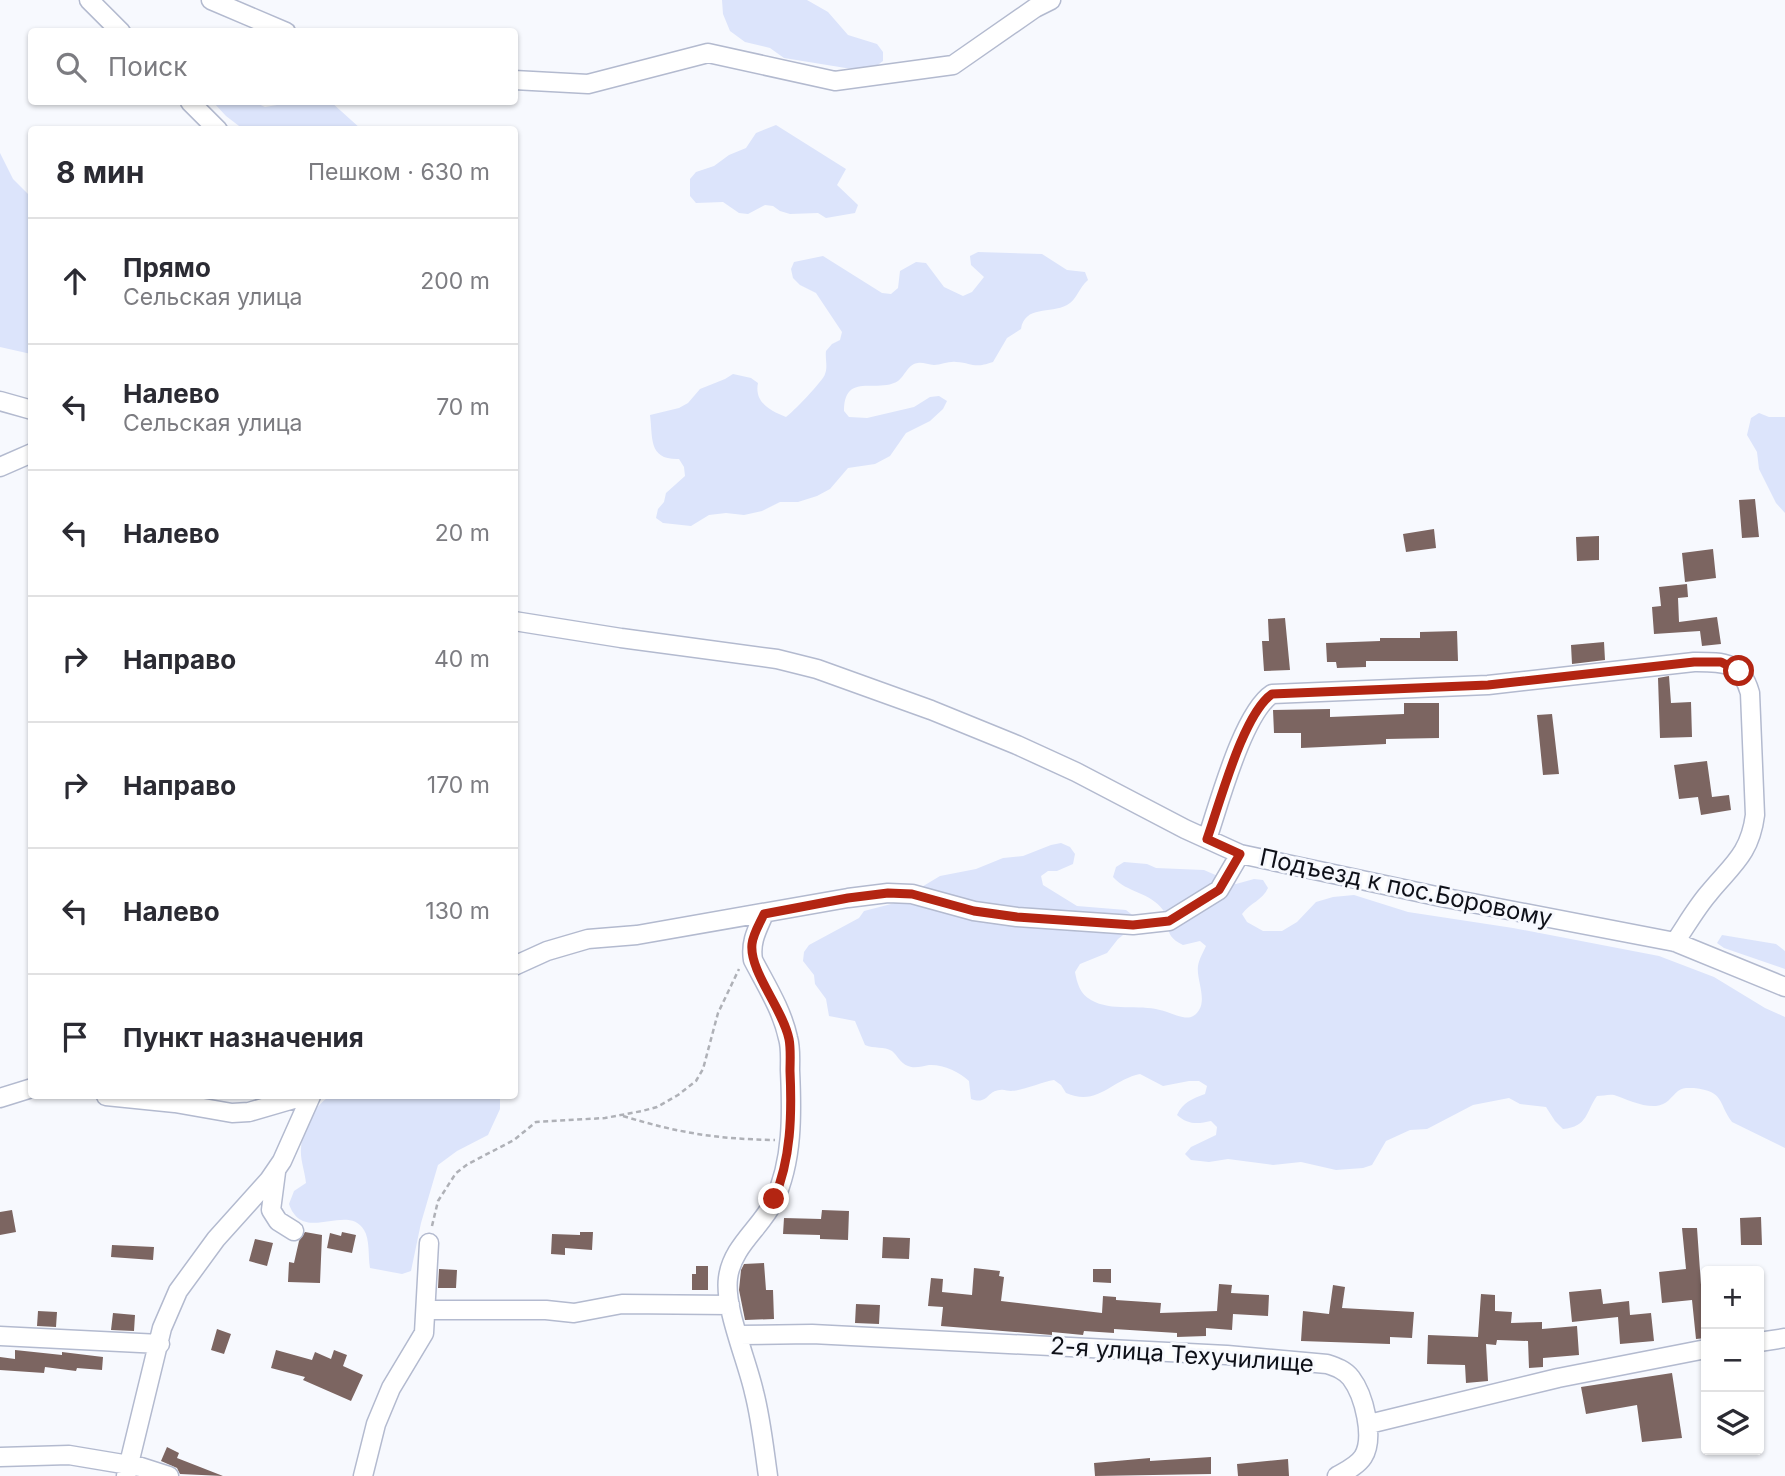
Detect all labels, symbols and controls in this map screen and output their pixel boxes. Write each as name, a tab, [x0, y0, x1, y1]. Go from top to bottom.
search box	[28, 28, 518, 105]
icon: search	[52, 48, 90, 86]
text: Поиск	[108, 51, 187, 82]
text: 8 мин	[56, 154, 144, 190]
text: Пешком · 630 m	[308, 158, 490, 186]
text: Прямо	[123, 252, 211, 283]
icon: ahead	[56, 262, 94, 300]
text: 200 m	[420, 267, 490, 295]
text: Сельская улица	[123, 283, 302, 311]
text: Налево	[123, 378, 220, 409]
icon: left	[56, 388, 94, 426]
text: 70 m	[436, 393, 490, 421]
text: Сельская улица	[123, 409, 302, 437]
icon: left	[56, 514, 94, 552]
text: Налево	[123, 518, 220, 549]
text: 20 m	[435, 519, 490, 547]
icon: right	[56, 640, 94, 678]
text: Направо	[123, 644, 236, 675]
text: 40 m	[434, 645, 490, 673]
route start	[1723, 655, 1754, 686]
icon: right	[56, 766, 94, 804]
text: Направо	[123, 770, 236, 801]
text: 170 m	[427, 771, 490, 799]
street label: Подъезд к пос.Боровому	[1257, 842, 1555, 933]
icon: left	[56, 892, 94, 930]
text: Налево	[123, 896, 220, 927]
text: 130 m	[425, 897, 490, 925]
icon: arrive	[56, 1018, 94, 1056]
text: Пункт назначения	[123, 1022, 364, 1053]
route end	[758, 1183, 789, 1214]
map controls	[1701, 1266, 1764, 1455]
button: +	[1701, 1266, 1764, 1329]
button: −	[1701, 1329, 1764, 1392]
street label: 2-я улица Техучилище	[1049, 1331, 1315, 1378]
button: layers	[1701, 1392, 1764, 1455]

